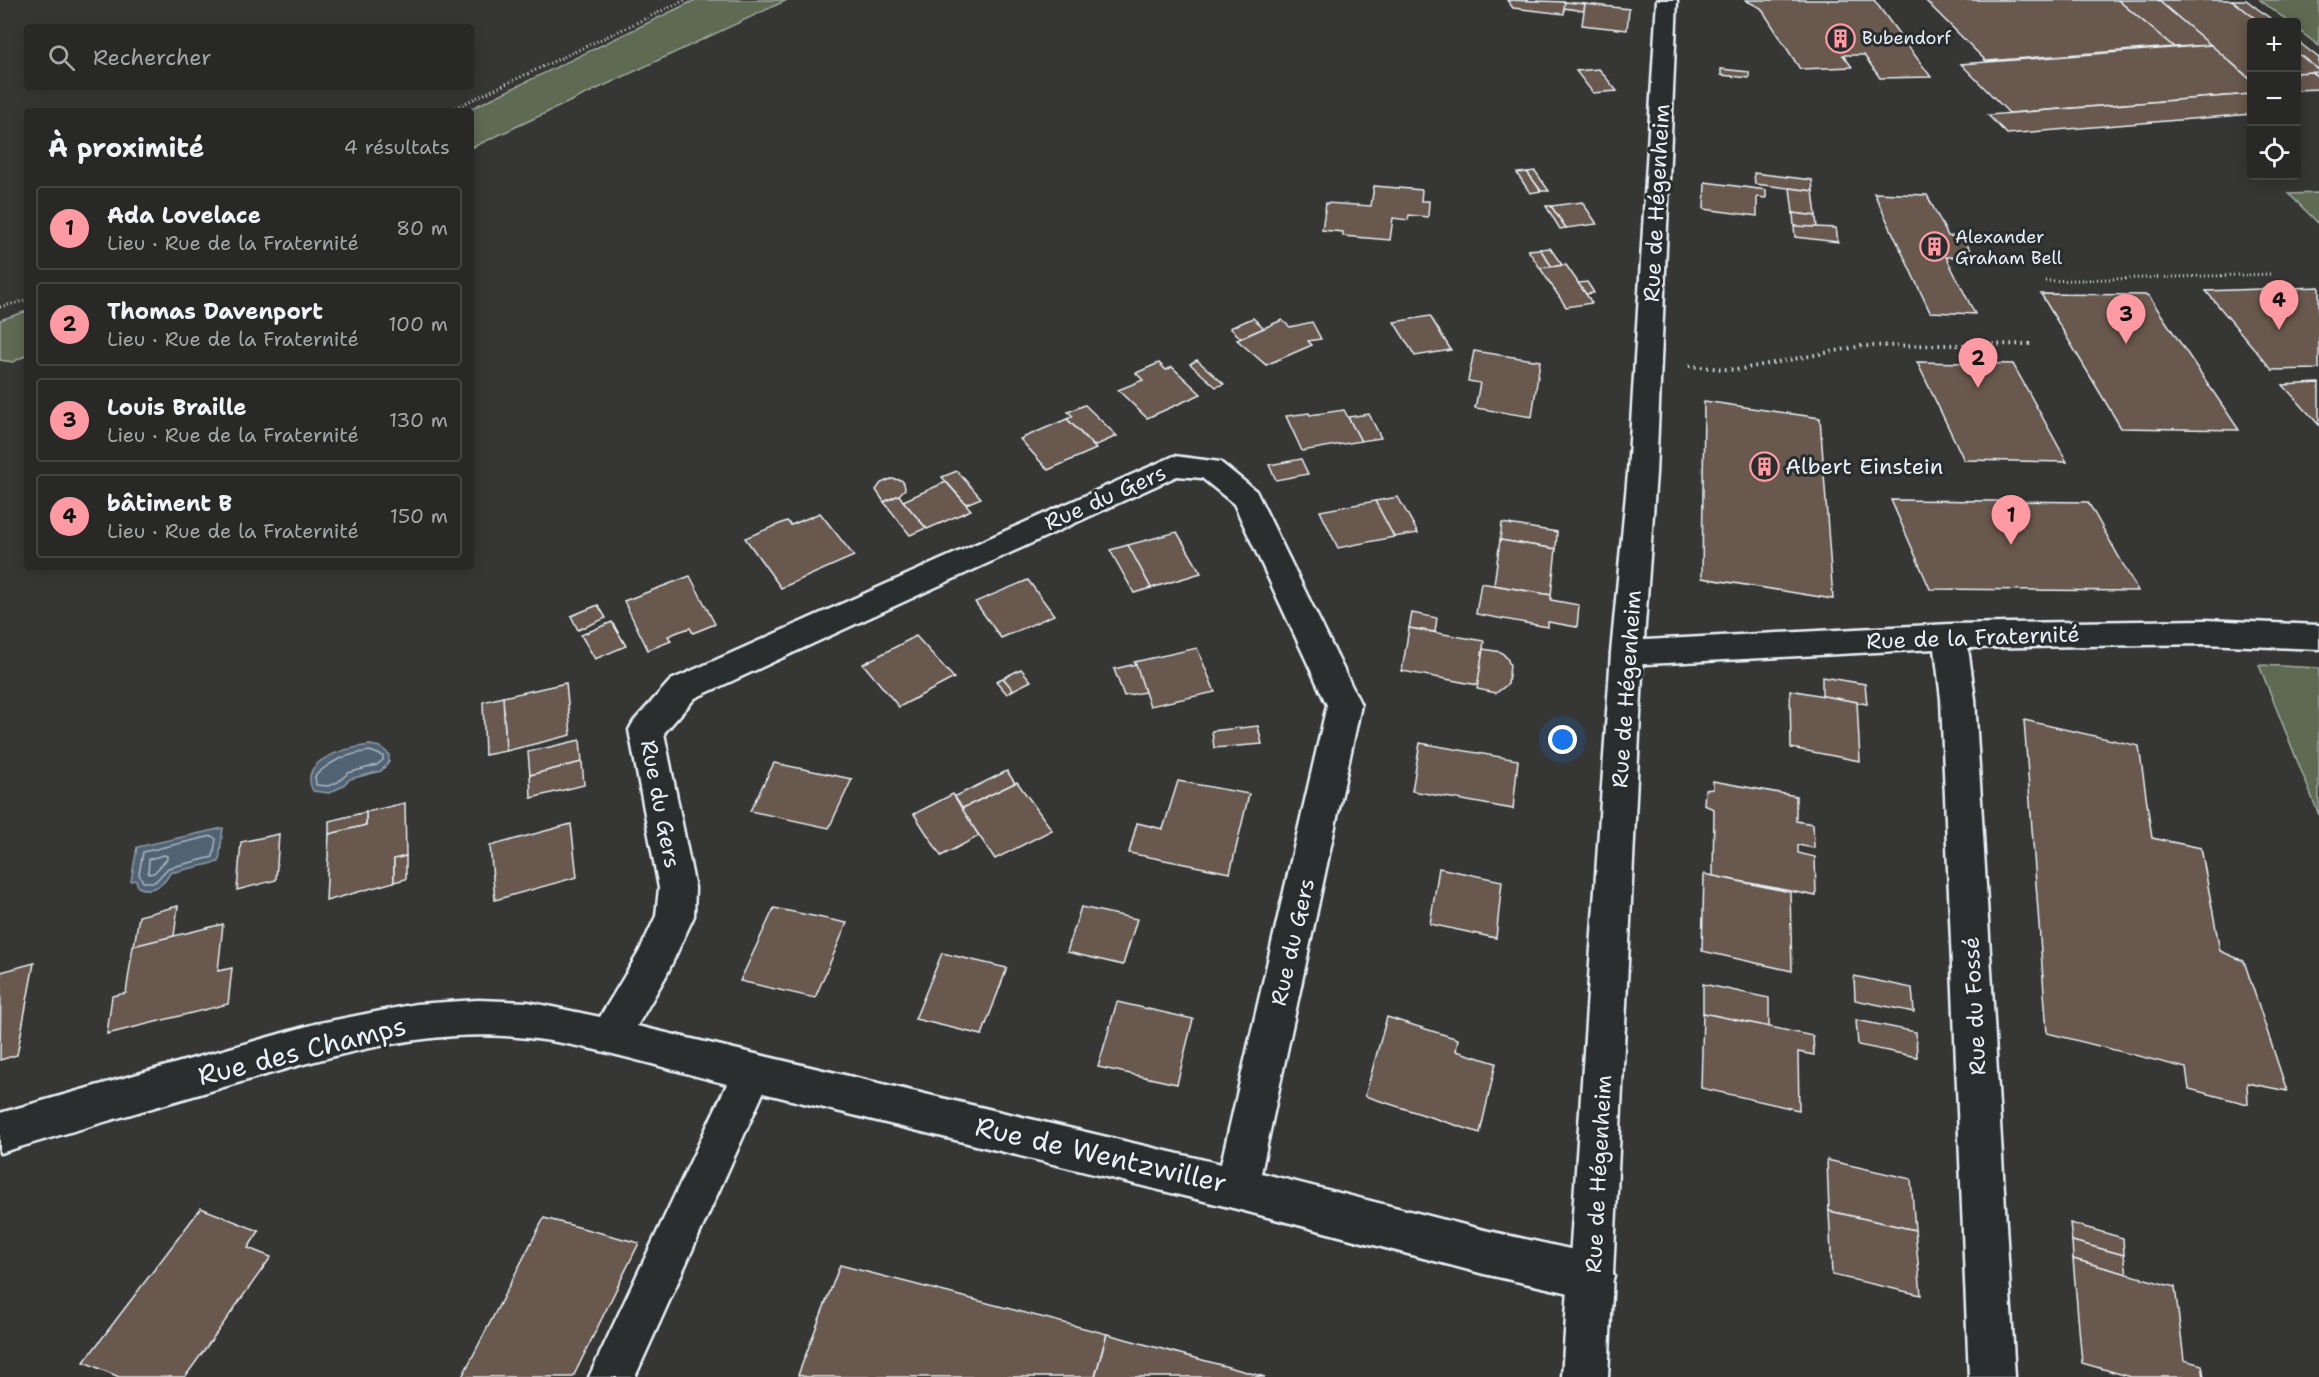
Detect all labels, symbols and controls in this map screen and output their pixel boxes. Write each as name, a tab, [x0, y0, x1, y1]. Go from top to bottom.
map controls	[2247, 18, 2301, 180]
button: +	[2247, 18, 2301, 72]
building icon: Bubendorf	[1825, 22, 1857, 54]
search box	[24, 24, 474, 90]
place label: Bubendorf	[1862, 26, 1951, 50]
icon: search	[45, 41, 78, 74]
text: Rechercher	[93, 43, 212, 72]
button: −	[2247, 72, 2301, 126]
street label: Rue de Hégenheim	[1637, 103, 1676, 303]
button: locate	[2247, 126, 2301, 180]
text: À proximité	[48, 130, 204, 165]
text: 4 résultats	[344, 134, 450, 160]
text: Ada Lovelace	[107, 201, 261, 230]
text: 1	[65, 215, 74, 241]
text: 80 m	[396, 215, 448, 241]
place label: Alexander Graham Bell	[1955, 225, 2063, 270]
text: Lieu · Rue de la Fraternité	[107, 230, 359, 256]
building icon: Alexander Graham Bell	[1918, 231, 1950, 263]
pin: 4	[2260, 280, 2298, 330]
pin: 3	[2106, 294, 2146, 344]
text: Thomas Davenport	[107, 297, 323, 326]
text: 2	[63, 311, 77, 337]
text: 100 m	[388, 311, 448, 337]
text: Lieu · Rue de la Fraternité	[107, 326, 359, 352]
pin: 2	[1958, 338, 1998, 388]
text: Louis Braille	[107, 393, 247, 422]
text: 3	[63, 407, 77, 433]
text: 130 m	[389, 407, 448, 433]
text: Lieu · Rue de la Fraternité	[107, 422, 359, 448]
building icon: Albert Einstein	[1748, 450, 1780, 482]
place label: Albert Einstein	[1785, 452, 1943, 481]
street label: Rue du Gers	[1040, 458, 1170, 537]
text: bâtiment B	[107, 489, 232, 518]
pin: 1	[1992, 496, 2030, 545]
text: 4	[63, 503, 77, 529]
text: 150 m	[390, 503, 448, 529]
text: Lieu · Rue de la Fraternité	[107, 518, 359, 544]
street label: Rue de Hégenheim	[1605, 589, 1648, 789]
street label: Rue de la Fraternité	[1866, 619, 2080, 656]
your location	[1548, 725, 1577, 754]
street label: Rue du Gers	[634, 738, 687, 871]
street label: Rue du Gers	[1264, 876, 1321, 1009]
street label: Rue du Fossé	[1956, 936, 1993, 1076]
street label: Rue des Champs	[194, 1007, 410, 1094]
street label: Rue de Hégenheim	[1579, 1074, 1618, 1274]
street label: Rue de Wentzwiller	[972, 1108, 1230, 1201]

